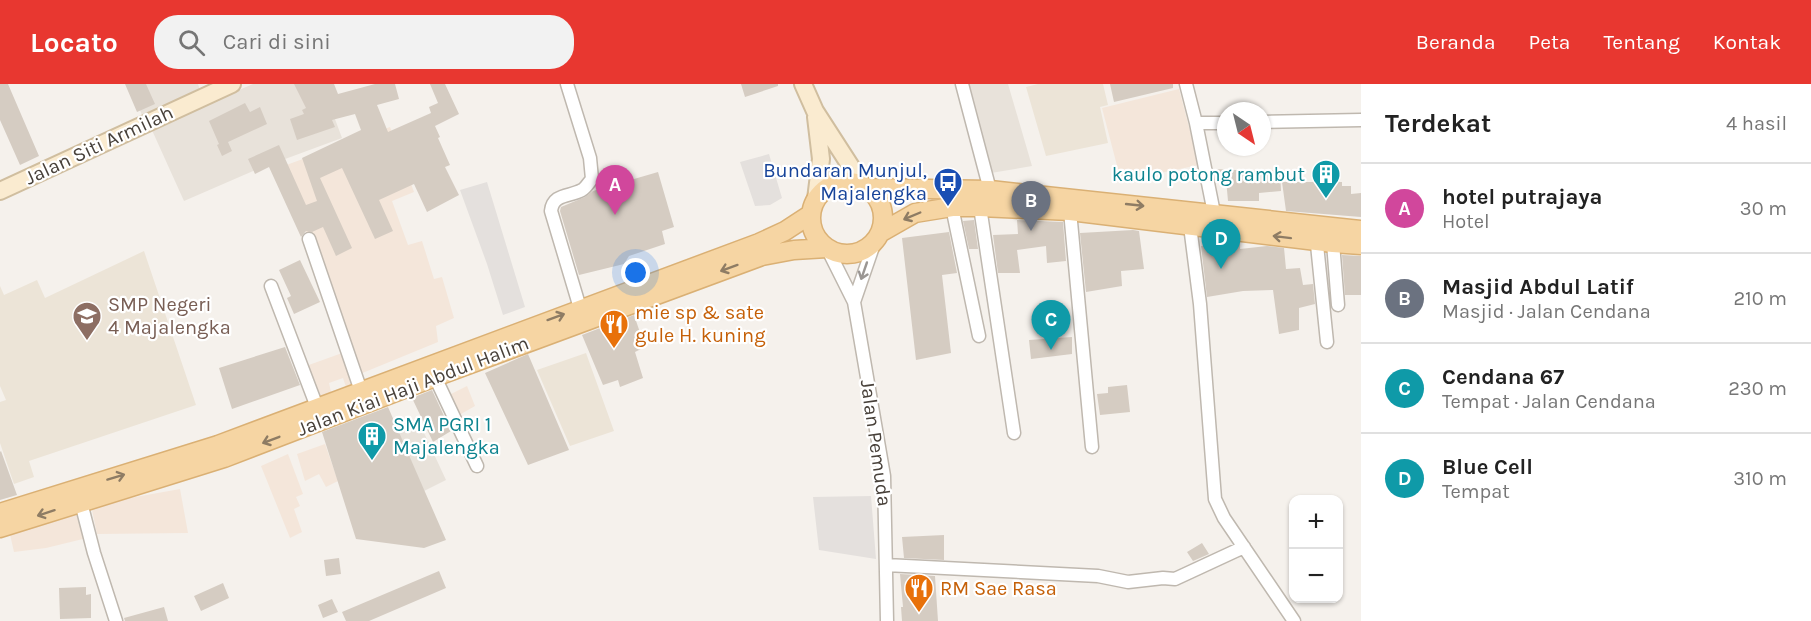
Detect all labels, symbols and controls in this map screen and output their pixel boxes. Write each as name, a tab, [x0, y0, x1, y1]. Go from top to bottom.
search box	[154, 15, 574, 69]
text: Locato	[30, 26, 118, 59]
icon: search	[175, 26, 208, 59]
text: Cari di sini	[223, 29, 331, 55]
text: Beranda	[1416, 30, 1496, 54]
text: Peta	[1529, 30, 1570, 54]
text: Tentang	[1603, 30, 1680, 54]
text: Kontak	[1713, 30, 1781, 54]
street label: Jalan Siti Armilah	[21, 101, 177, 189]
north arrow	[1217, 102, 1271, 156]
text: Terdekat	[1385, 108, 1491, 139]
text: 4 hasil	[1726, 112, 1787, 135]
building icon: kaulo potong rambut	[1310, 158, 1342, 200]
place label: Bundaran Munjul, Majalengka	[763, 159, 927, 205]
place label: kaulo potong rambut	[1112, 163, 1305, 186]
pin: A	[596, 166, 634, 215]
bus stop icon: Bundaran Munjul, Majalengka	[932, 166, 964, 208]
pin: B	[1012, 182, 1050, 231]
text: hotel putrajaya	[1442, 184, 1602, 210]
text: A	[1398, 197, 1411, 220]
text: 30 m	[1740, 197, 1787, 220]
one-way arrow	[1125, 200, 1145, 211]
text: Hotel	[1442, 210, 1490, 233]
one-way arrow	[904, 211, 922, 222]
pin: D	[1202, 220, 1240, 269]
one-way arrow	[1273, 231, 1292, 242]
your location	[621, 258, 650, 287]
one-way arrow	[858, 261, 869, 280]
one-way arrow	[720, 263, 739, 274]
text: Masjid Abdul Latif	[1442, 274, 1634, 300]
text: B	[1398, 287, 1411, 310]
text: 210 m	[1733, 287, 1787, 310]
place label: SMP Negeri 4 Majalengka	[108, 293, 231, 339]
school or university icon: SMP Negeri 4 Majalengka	[71, 300, 103, 342]
pin: C	[1032, 300, 1070, 350]
text: Masjid · Jalan Cendana	[1442, 300, 1651, 323]
place label: mie sp & sate gule H. kuning	[635, 301, 765, 347]
restaurant icon: mie sp & sate gule H. kuning	[598, 308, 630, 350]
one-way arrow	[546, 311, 564, 322]
street label: Jalan Kiai Haji Abdul Halim	[294, 331, 532, 441]
text: Cendana 67	[1442, 364, 1564, 390]
text: C	[1398, 377, 1411, 400]
text: 230 m	[1728, 377, 1787, 400]
street label: Jalan Pemuda	[856, 378, 896, 508]
text: Tempat · Jalan Cendana	[1442, 390, 1656, 413]
place label: SMA PGRI 1 Majalengka	[393, 413, 500, 459]
building icon: SMA PGRI 1 Majalengka	[356, 420, 388, 462]
one-way arrow	[262, 435, 281, 446]
text: Blue Cell	[1442, 454, 1533, 480]
text: D	[1398, 467, 1411, 490]
text: 310 m	[1733, 467, 1787, 490]
one-way arrow	[106, 470, 125, 481]
text: Tempat	[1442, 480, 1510, 503]
map controls	[1289, 495, 1343, 603]
button: +	[1289, 495, 1343, 549]
one-way arrow	[37, 508, 56, 519]
button: −	[1289, 549, 1343, 603]
restaurant icon: RM Sae Rasa	[903, 572, 935, 614]
place label: RM Sae Rasa	[940, 577, 1057, 600]

